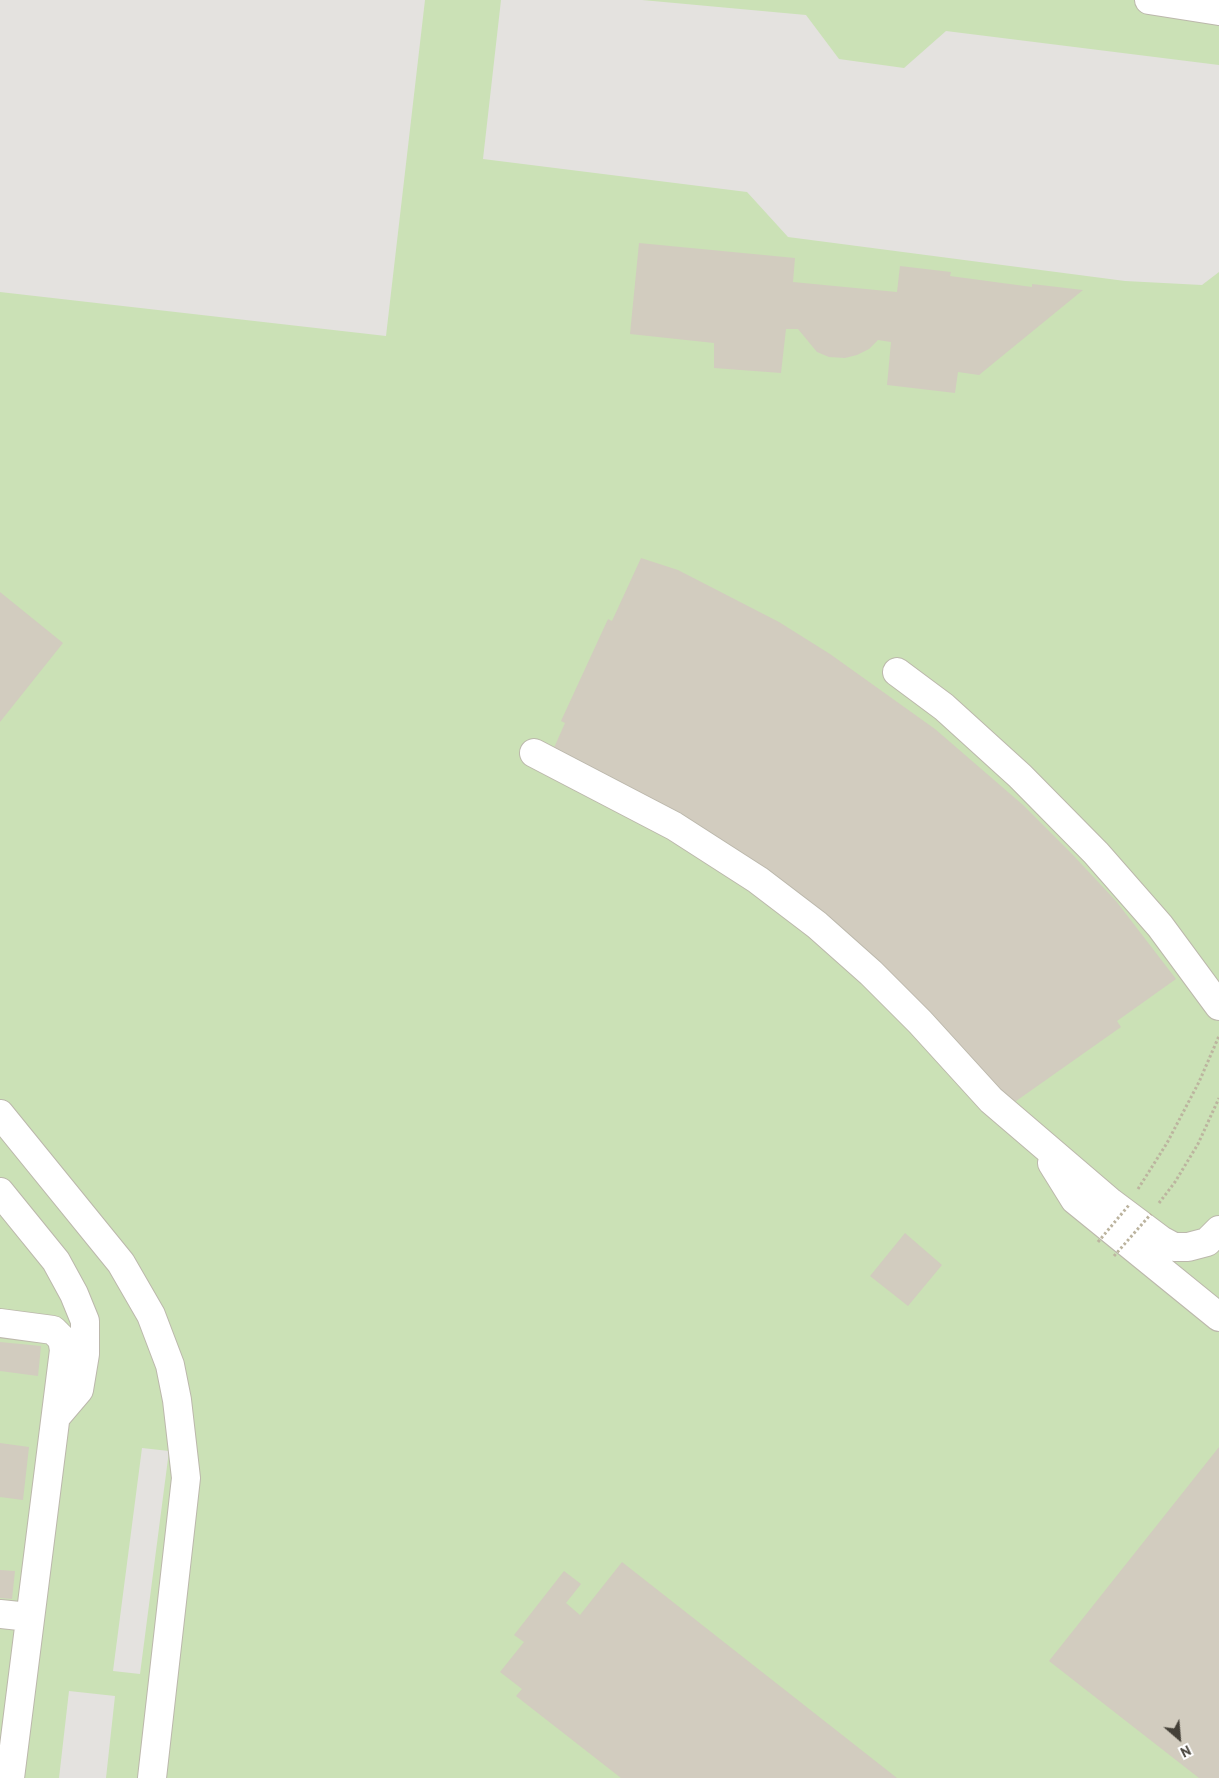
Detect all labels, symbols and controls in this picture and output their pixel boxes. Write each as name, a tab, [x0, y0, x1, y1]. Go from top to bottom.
north arrow	[1154, 1713, 1204, 1763]
text: N	[1178, 1741, 1194, 1761]

